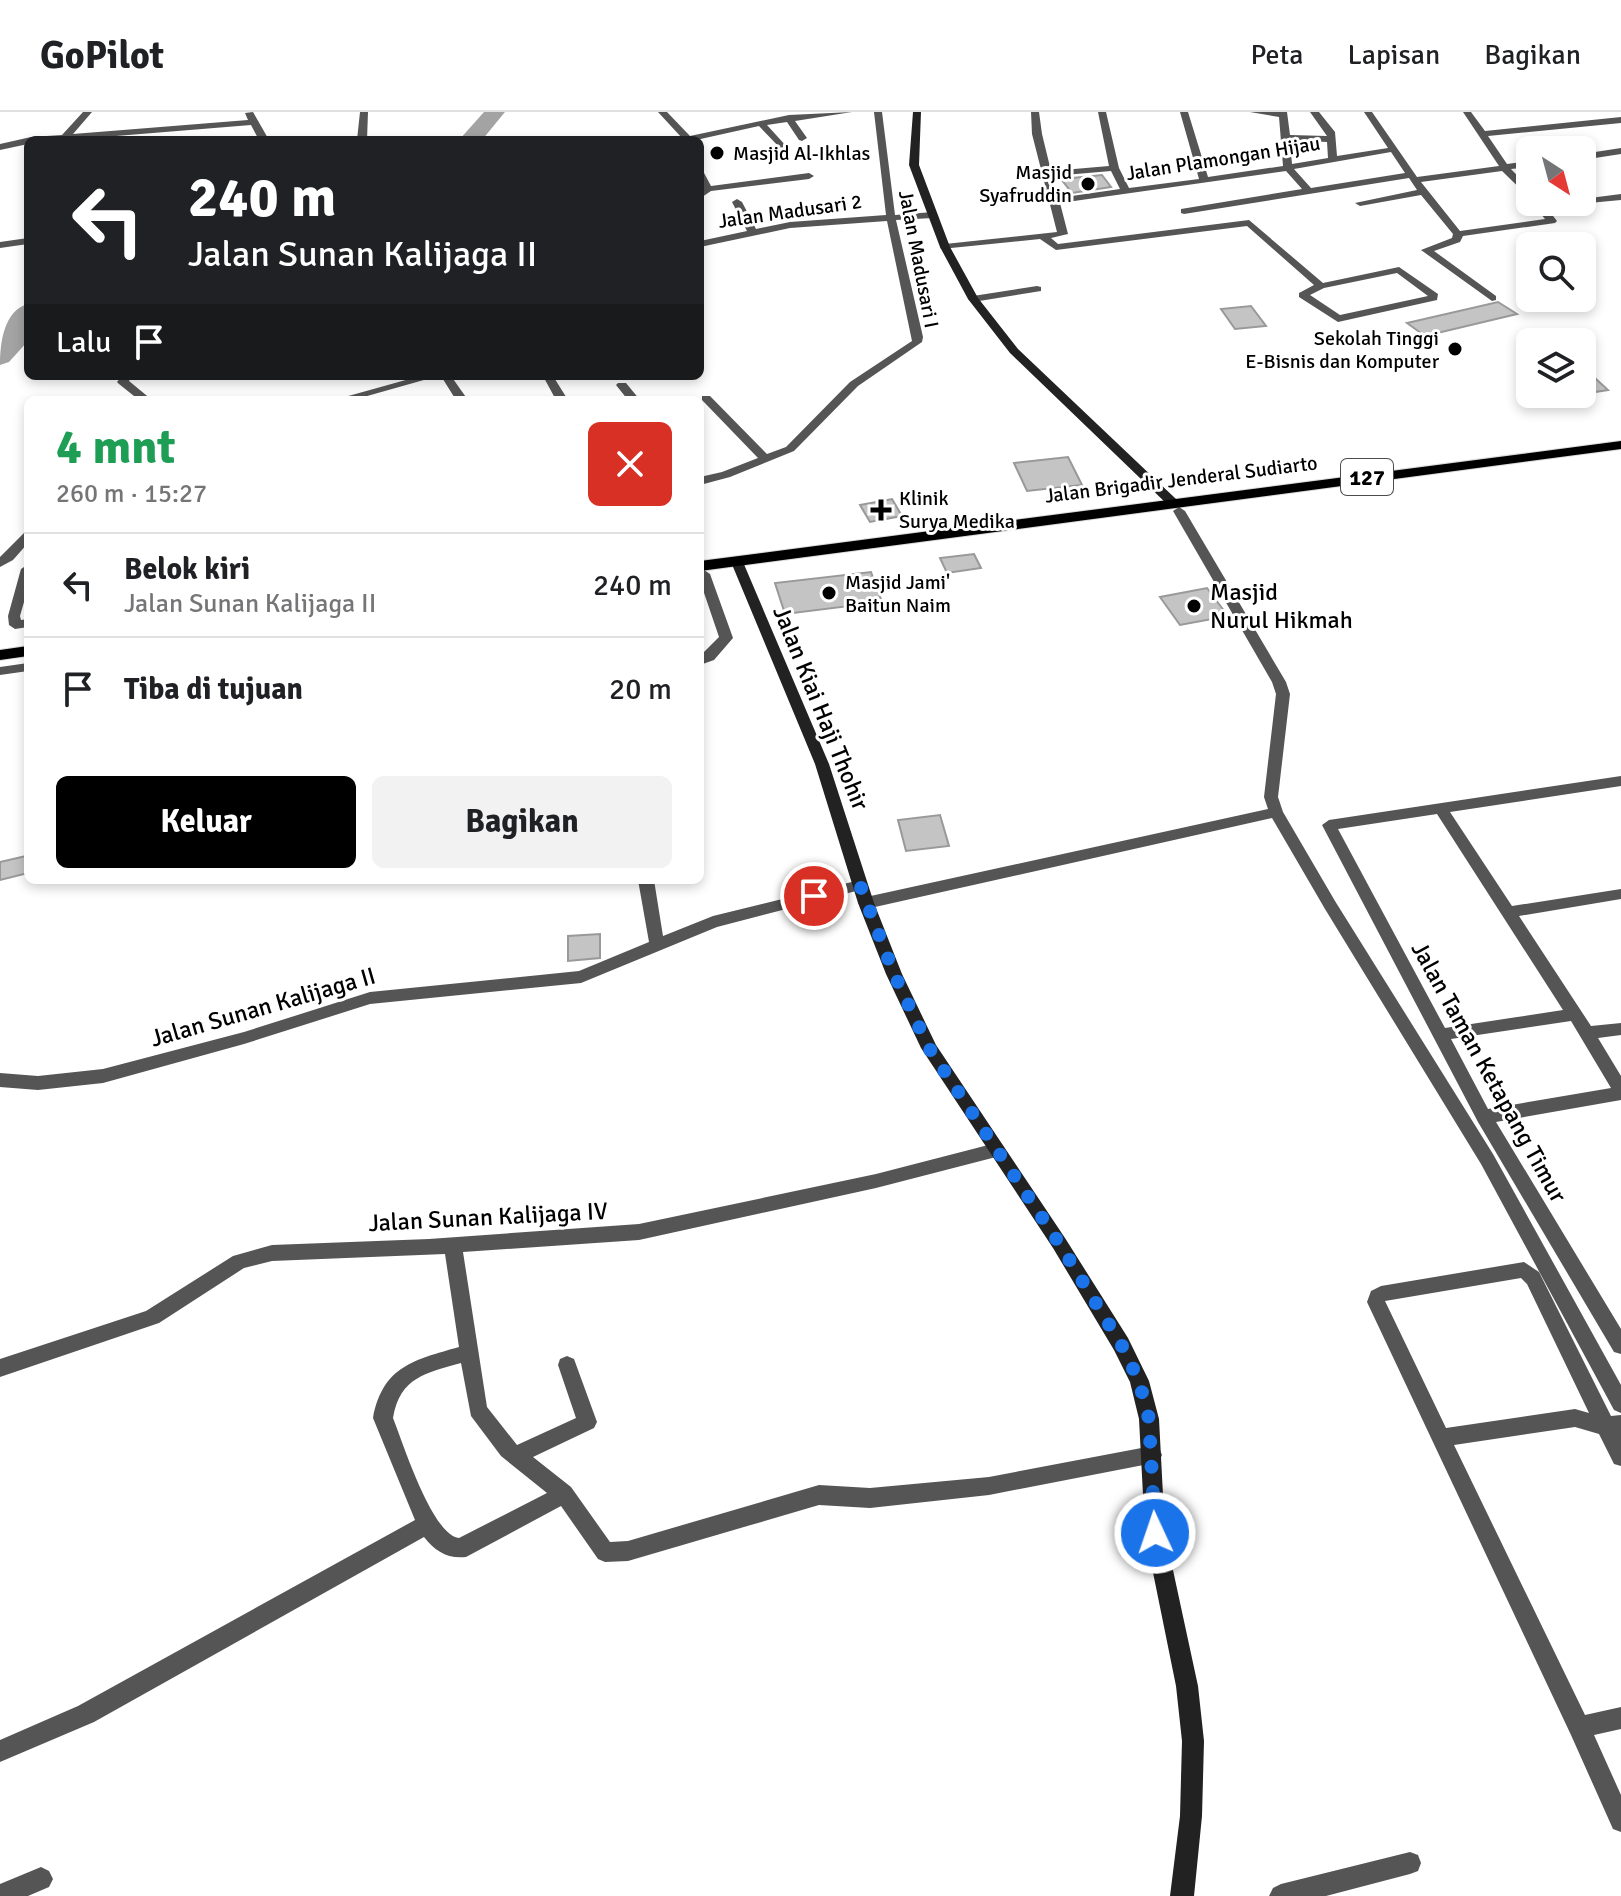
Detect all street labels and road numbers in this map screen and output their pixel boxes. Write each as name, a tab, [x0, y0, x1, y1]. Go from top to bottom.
street label: Jalan Plamongan Hijau	[1124, 131, 1322, 186]
street label: Jalan Madusari I	[893, 188, 944, 330]
street label: Jalan Madusari 2	[717, 189, 864, 234]
street label: Jalan Brigadir Jenderal Sudiarto	[1043, 450, 1319, 509]
road number: 127	[1341, 459, 1393, 495]
street label: Jalan Kiai Haji Thohir	[766, 602, 876, 815]
street label: Jalan Taman Ketapang Timur	[1405, 936, 1573, 1208]
street label: Jalan Sunan Kalijaga II	[147, 960, 379, 1054]
street label: Jalan Sunan Kalijaga IV	[368, 1196, 609, 1238]

